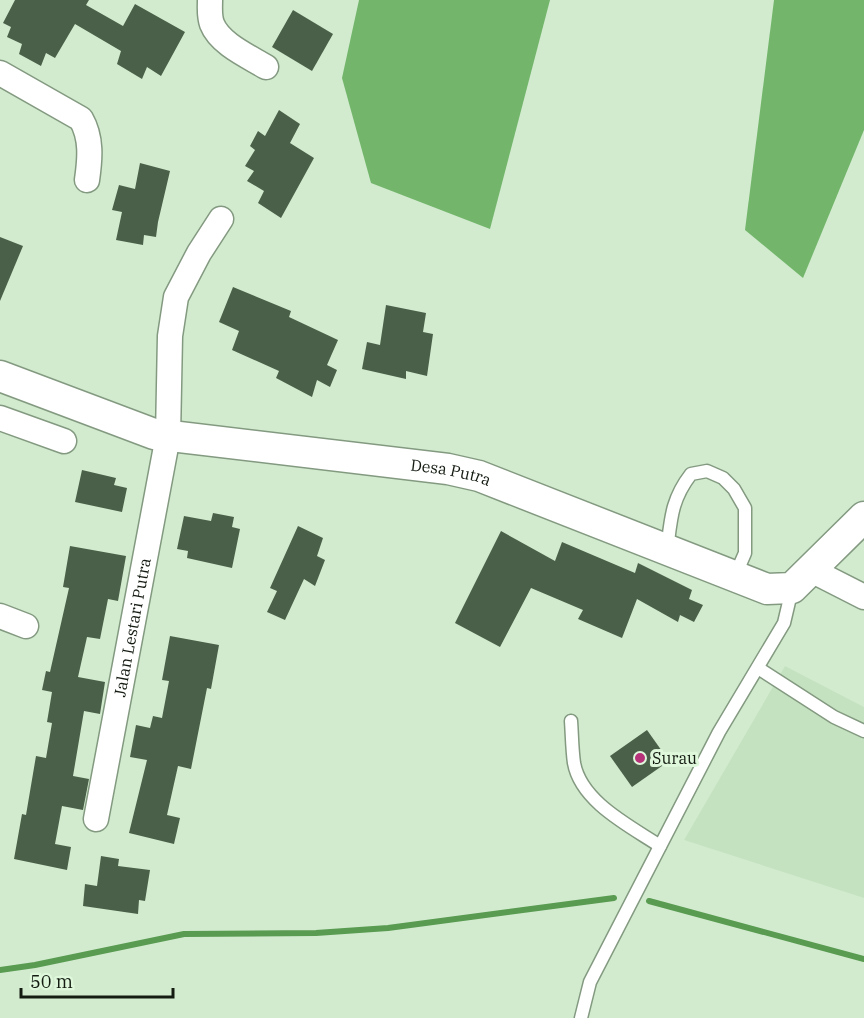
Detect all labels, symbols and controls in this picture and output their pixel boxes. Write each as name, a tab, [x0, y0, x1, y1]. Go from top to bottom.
street label: Desa Putra	[410, 455, 494, 490]
street label: Jalan Lestari Putra	[109, 556, 155, 698]
place label: Surau	[652, 748, 697, 768]
marker: Surau	[633, 751, 647, 765]
scale bar	[21, 961, 172, 999]
text: 50 m	[30, 970, 73, 993]

